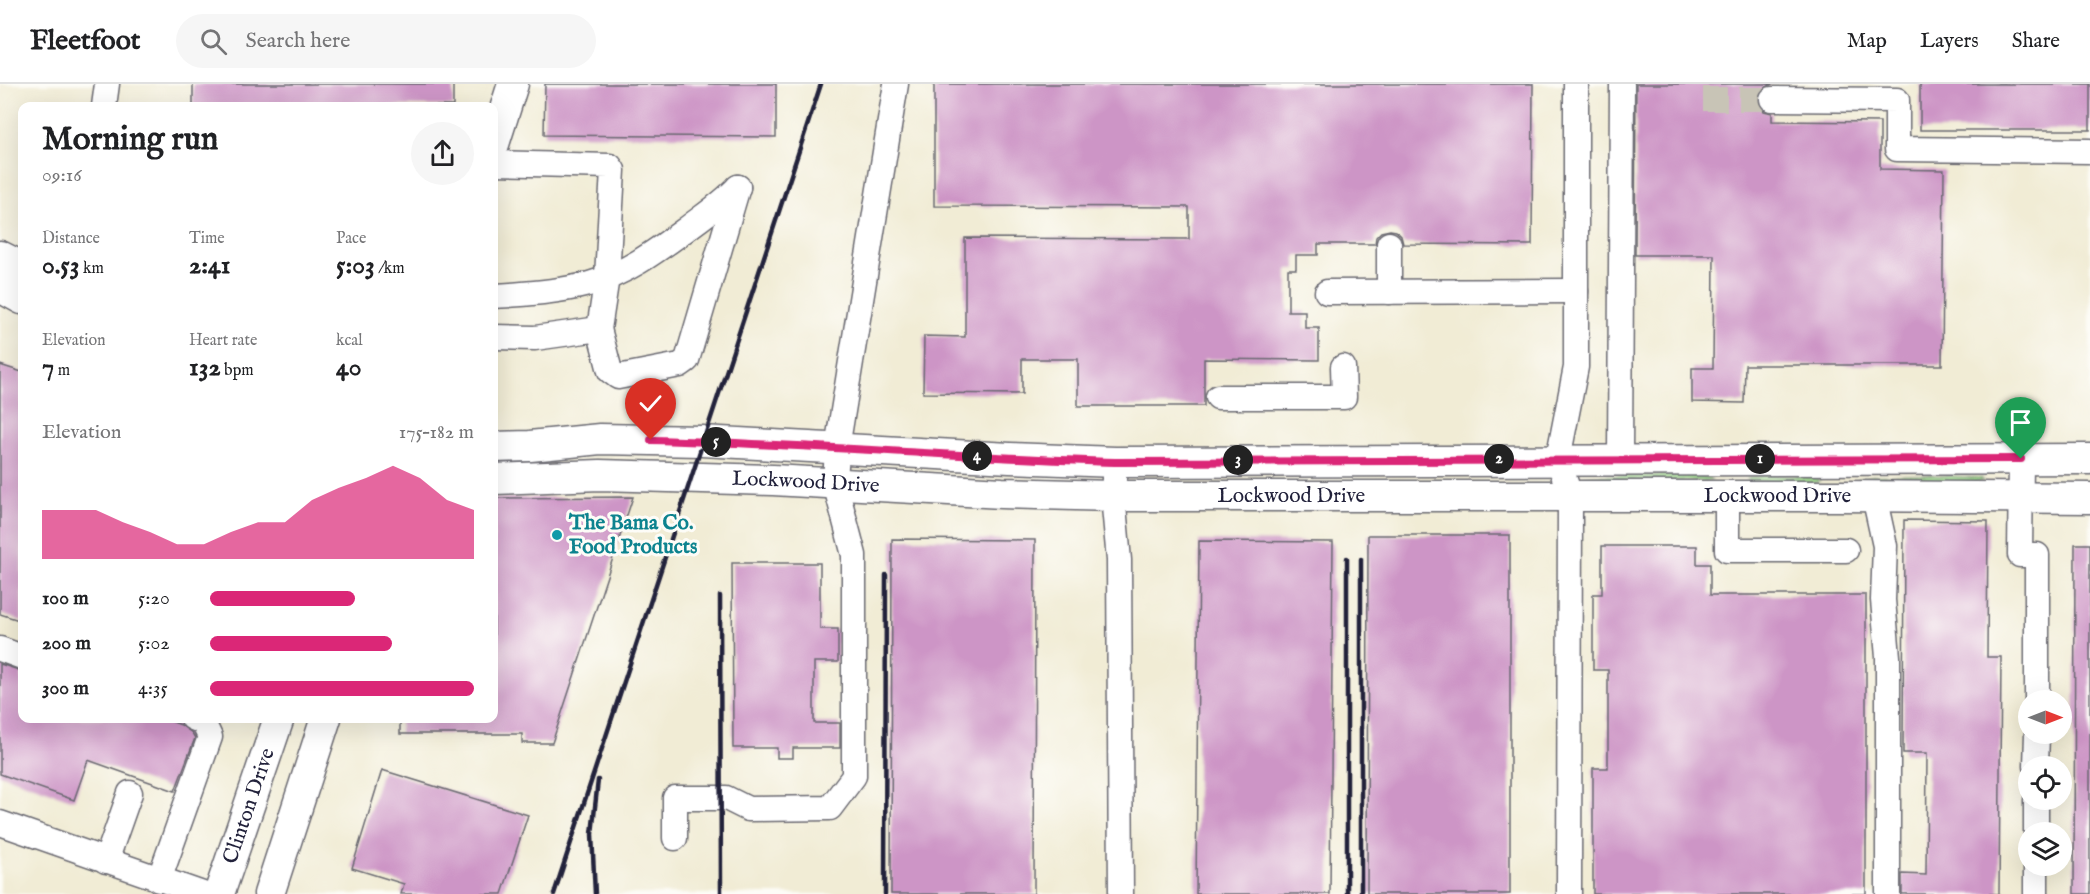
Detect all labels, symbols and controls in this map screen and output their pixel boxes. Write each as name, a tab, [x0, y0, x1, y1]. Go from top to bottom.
search box	[176, 14, 596, 68]
text: Fleetfoot	[30, 24, 140, 59]
icon: search	[197, 25, 230, 58]
text: Search here	[245, 27, 350, 55]
text: Map	[1847, 28, 1887, 55]
text: Layers	[1920, 28, 1979, 55]
text: Share	[2012, 28, 2060, 55]
text: Morning run	[42, 119, 218, 161]
button: share	[411, 122, 474, 185]
text: 09:16	[42, 163, 82, 188]
text: Distance	[42, 229, 100, 249]
text: Time	[189, 229, 225, 249]
text: Pace	[336, 229, 366, 249]
text: 0.53	[42, 249, 79, 282]
text: 2:41	[189, 249, 231, 282]
text: 5:03	[336, 249, 375, 282]
text: km	[79, 259, 104, 279]
text: /km	[375, 259, 405, 279]
text: Elevation	[42, 331, 105, 351]
text: Heart rate	[189, 331, 257, 351]
text: kcal	[336, 331, 363, 351]
text: 7	[42, 351, 54, 384]
text: 132	[189, 351, 221, 384]
text: 40	[336, 351, 362, 384]
text: m	[54, 361, 70, 381]
text: bpm	[221, 361, 254, 381]
pin	[625, 378, 676, 440]
icon: check	[634, 387, 667, 420]
pin	[1995, 397, 2046, 459]
icon: arrive	[2004, 406, 2037, 439]
text: Elevation	[42, 420, 121, 445]
text: 175–182 m	[399, 420, 474, 445]
pin: 5	[701, 427, 731, 457]
text: 5	[713, 432, 719, 452]
pin: 4	[962, 441, 992, 471]
pin: 2	[1484, 444, 1514, 474]
pin: 1	[1745, 444, 1775, 474]
pin: 3	[1223, 445, 1253, 475]
text: 4	[973, 446, 981, 466]
text: 2	[1495, 449, 1503, 469]
text: 1	[1757, 449, 1763, 469]
text: 3	[1235, 450, 1241, 470]
street label: Lockwood Drive	[732, 465, 881, 500]
street label: Lockwood Drive	[1218, 483, 1366, 510]
street label: Lockwood Drive	[1704, 483, 1852, 510]
place label: The Bama Co. Food Products	[568, 510, 697, 561]
marker: The Bama Co. Food Products	[550, 528, 564, 542]
text: 100 m	[42, 586, 89, 611]
text: 5:20	[138, 586, 170, 611]
text: 200 m	[42, 631, 91, 656]
text: 5:02	[138, 631, 170, 656]
text: 300 m	[42, 676, 89, 701]
text: 4:35	[138, 676, 168, 701]
north arrow	[2018, 690, 2072, 744]
map controls	[2018, 690, 2072, 876]
street label: Clinton Drive	[217, 744, 281, 867]
button: locate	[2018, 756, 2072, 810]
button: layers	[2018, 822, 2072, 876]

